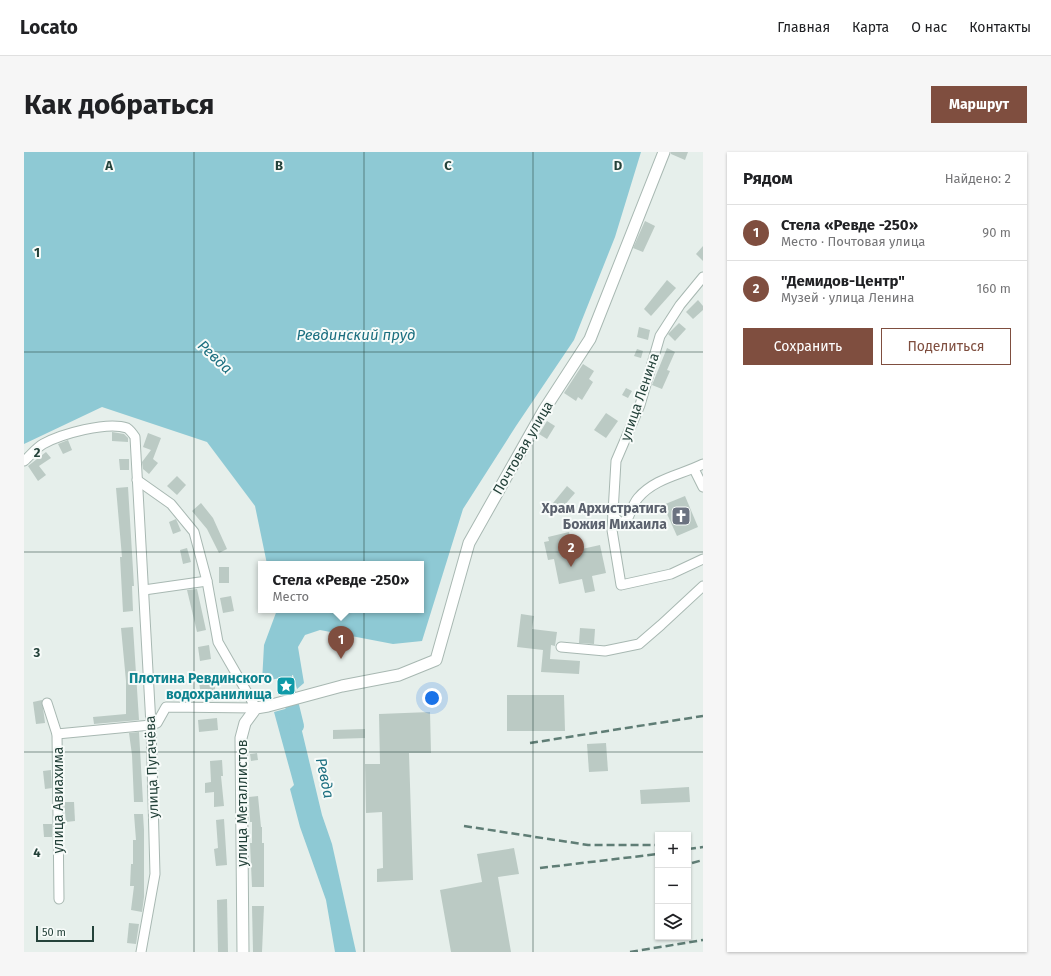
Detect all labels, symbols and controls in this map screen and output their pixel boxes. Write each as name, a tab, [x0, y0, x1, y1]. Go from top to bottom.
text: Locato	[20, 16, 78, 39]
text: Главная	[777, 19, 830, 36]
text: Карта	[852, 19, 889, 36]
text: О нас	[911, 19, 947, 36]
text: Контакты	[969, 19, 1031, 36]
button: Маршрут	[931, 86, 1027, 123]
text: Как добраться	[24, 88, 214, 121]
text: A	[104, 158, 113, 173]
text: B	[275, 158, 283, 173]
text: C	[444, 158, 452, 173]
text: D	[614, 158, 623, 173]
text: Рядом	[743, 168, 793, 189]
text: Найдено: 2	[945, 171, 1011, 186]
text: Стела «Ревде -250»	[781, 216, 918, 234]
text: 1	[753, 225, 759, 240]
text: 90 m	[982, 225, 1011, 240]
text: Место · Почтовая улица	[781, 234, 925, 249]
text: 1	[34, 245, 40, 260]
text: "Демидов-Центр"	[781, 272, 905, 290]
text: 2	[753, 281, 759, 296]
text: 160 m	[977, 281, 1011, 296]
text: Музей · улица Ленина	[781, 290, 914, 305]
water label: Ревдинский пруд	[296, 326, 416, 344]
button: Сохранить	[743, 328, 873, 365]
button: Поделиться	[881, 328, 1011, 365]
water label: Ревда	[194, 336, 236, 378]
street label: улица Ленина	[617, 351, 663, 443]
street label: Почтовая улица	[489, 398, 557, 498]
text: 2	[34, 445, 41, 460]
place label: Храм Архистратига Божия Михаила	[540, 500, 667, 533]
church icon: Храм Архистратига Божия Михаила	[670, 505, 692, 527]
pin: 2	[558, 534, 584, 567]
popup	[258, 561, 424, 613]
text: Стела «Ревде -250»	[272, 571, 410, 589]
text: Место	[272, 589, 309, 604]
pin: 1	[328, 626, 354, 659]
text: 3	[33, 645, 41, 660]
place label: Плотина Ревдинского водохранилища	[129, 670, 272, 703]
place icon: Плотина Ревдинского водохранилища	[275, 675, 297, 697]
your location	[422, 688, 442, 708]
street label: улица Пугачёва	[142, 715, 162, 819]
street label: улица Металлистов	[234, 739, 251, 867]
street label: улица Авиахима	[50, 747, 67, 853]
water label: Ревда	[312, 756, 338, 800]
map controls	[655, 832, 691, 940]
button: +	[655, 832, 691, 868]
text: 4	[33, 845, 41, 860]
button: −	[655, 868, 691, 904]
button: layers	[655, 904, 691, 940]
scale bar	[36, 924, 94, 943]
text: 50 m	[42, 926, 66, 939]

